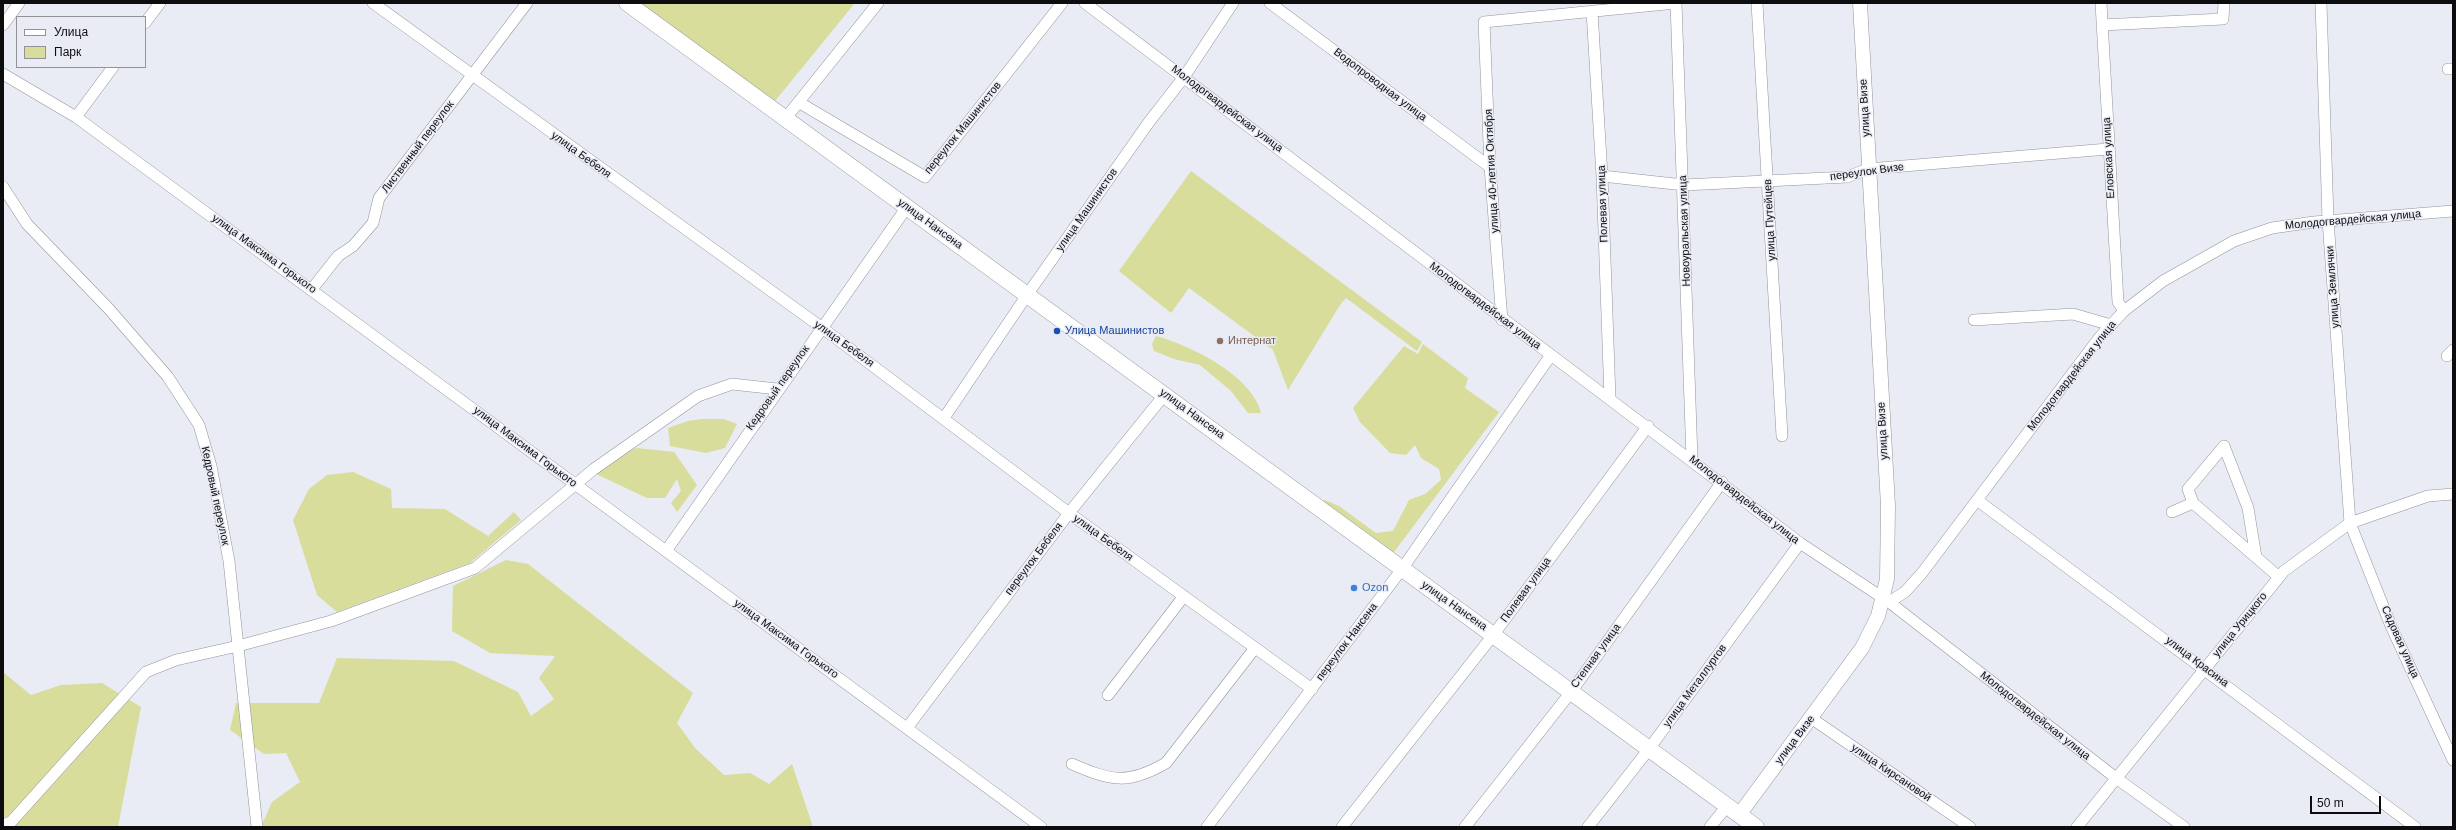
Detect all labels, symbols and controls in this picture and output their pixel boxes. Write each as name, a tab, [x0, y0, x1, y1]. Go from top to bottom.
legend	[16, 16, 146, 68]
text: Улица	[54, 25, 88, 39]
text: Парк	[54, 45, 81, 59]
street label: Водопроводная улица	[1331, 46, 1429, 124]
street label: Молодогвардейская улица	[1169, 63, 1285, 155]
street label: переулок Машинистов	[922, 79, 1004, 177]
street label: улица Визе	[1857, 79, 1873, 137]
street label: Лиственный переулок	[379, 98, 457, 196]
street label: улица 40-летия Октября	[1482, 109, 1502, 233]
street label: Еловская улица	[2100, 117, 2118, 199]
street label: улица Бебеля	[548, 129, 614, 181]
street label: переулок Визе	[1829, 160, 1905, 184]
street label: Полевая улица	[1595, 165, 1611, 243]
street label: улица Машинистов	[1053, 166, 1121, 254]
street label: Новоуральская улица	[1676, 175, 1694, 287]
street label: улица Путейцев	[1761, 179, 1779, 261]
street label: улица Нансена	[895, 196, 965, 252]
street label: Молодогвардейская улица	[2284, 207, 2422, 233]
street label: улица Максима Горького	[209, 212, 319, 296]
street label: улица Землячки	[2324, 245, 2342, 329]
street label: Молодогвардейская улица	[1427, 260, 1543, 352]
street label: улица Бебеля	[811, 318, 877, 370]
street label: Молодогвардейская улица	[2025, 318, 2119, 434]
place label: Улица Машинистов	[1065, 324, 1164, 338]
marker: Улица Машинистов	[1052, 326, 1062, 336]
place label: Интернат	[1228, 334, 1276, 348]
marker: Интернат	[1215, 336, 1225, 346]
street label: Кедровый переулок	[744, 343, 812, 433]
street label: улица Нансена	[1157, 386, 1227, 442]
street label: улица Визе	[1875, 402, 1891, 460]
street label: улица Максима Горького	[471, 404, 579, 490]
street label: Кедровый переулок	[198, 445, 232, 547]
street label: Молодогвардейская улица	[1686, 453, 1802, 547]
street label: улица Бебеля	[1070, 512, 1136, 564]
street label: переулок Бебеля	[1002, 520, 1066, 598]
street label: Полевая улица	[1498, 555, 1554, 625]
street label: улица Нансена	[1419, 578, 1489, 634]
place label: Ozon	[1362, 581, 1388, 595]
marker: Ozon	[1349, 583, 1359, 593]
street label: улица Урицкого	[2210, 590, 2270, 660]
street label: улица Максима Горького	[731, 597, 841, 681]
street label: переулок Нансена	[1313, 601, 1381, 683]
street label: Садовая улица	[2378, 604, 2422, 680]
street label: Степная улица	[1568, 621, 1624, 691]
street label: улица Красина	[2163, 634, 2231, 690]
street label: улица Металлургов	[1660, 642, 1730, 730]
street label: Молодогвардейская улица	[1977, 669, 2093, 763]
street label: улица Визе	[1772, 713, 1818, 767]
street label: улица Кирсановой	[1848, 741, 1934, 805]
scale bar	[2312, 788, 2383, 814]
text: 50 m	[2317, 796, 2344, 810]

